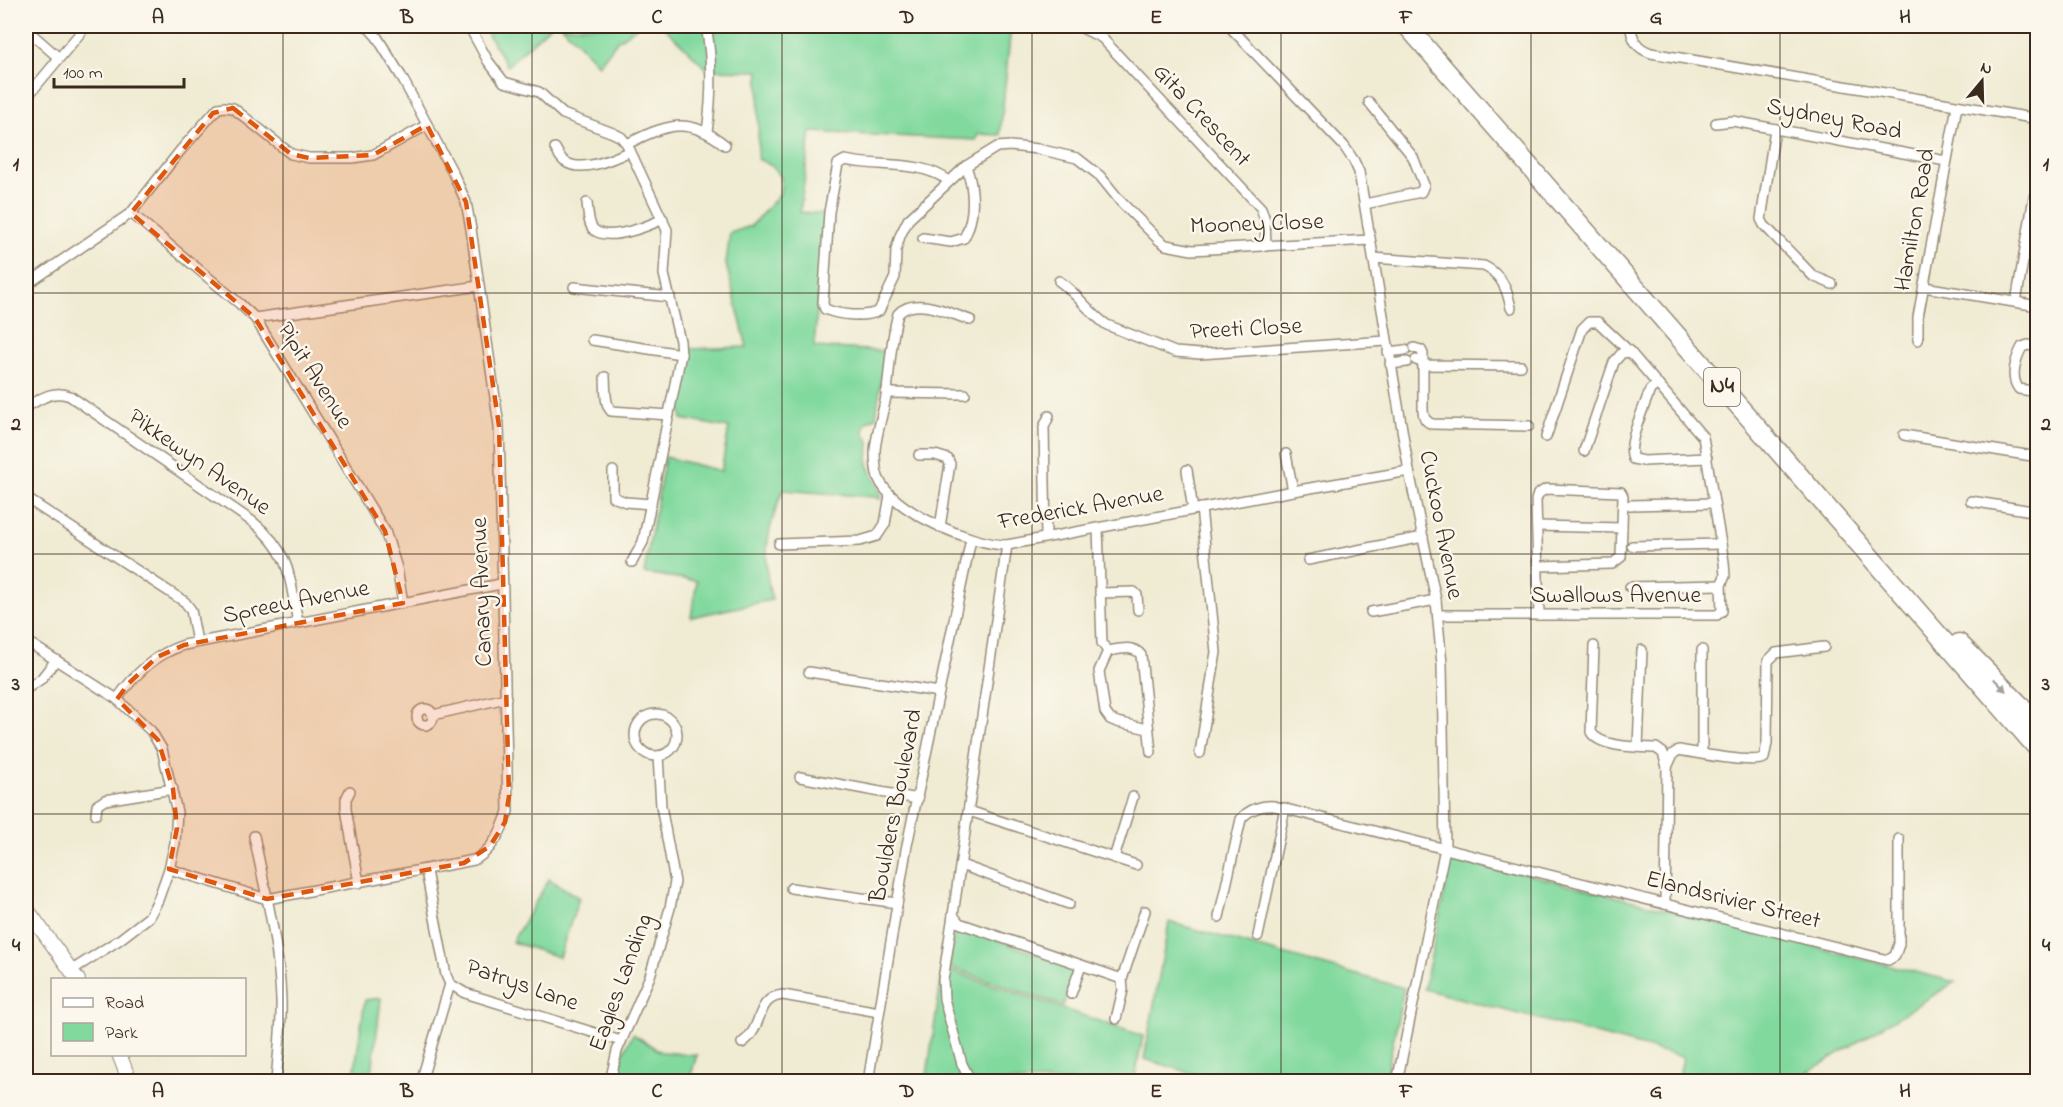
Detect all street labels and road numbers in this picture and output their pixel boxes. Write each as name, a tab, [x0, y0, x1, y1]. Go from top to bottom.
street label: Gita Crescent	[1143, 56, 1259, 176]
street label: Sydney Road	[1763, 90, 1905, 151]
street label: Hamilton Road	[1886, 145, 1946, 294]
street label: Mooney Close	[1189, 205, 1325, 246]
street label: Preeti Close	[1189, 310, 1303, 350]
street label: Pipit Avenue	[267, 316, 361, 436]
road number: N4	[1704, 368, 1740, 406]
street label: Pikkewyn Avenue	[120, 401, 278, 526]
street label: Cuckoo Avenue	[1408, 448, 1472, 603]
street label: Frederick Avenue	[995, 477, 1166, 541]
street label: Canary Avenue	[463, 516, 504, 667]
street label: Spreeu Avenue	[220, 572, 373, 634]
street label: Swallows Avenue	[1531, 579, 1701, 614]
street label: Boulders Boulevard	[861, 706, 933, 907]
street label: Elandsrivier Street	[1642, 862, 1824, 940]
street label: Eagles Landing	[581, 909, 663, 1057]
street label: Patrys Lane	[461, 950, 583, 1023]

